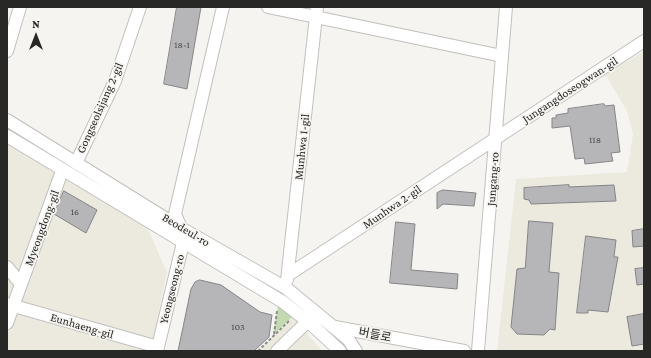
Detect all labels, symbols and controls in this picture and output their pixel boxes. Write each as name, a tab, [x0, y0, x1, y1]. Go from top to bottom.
north arrow	[16, 16, 56, 56]
text: N	[32, 18, 40, 30]
house number: 18-1	[174, 39, 190, 51]
street label: Jungangdoseogwan-gil	[519, 54, 621, 126]
street label: Gongseolsijang 2-gil	[74, 60, 126, 156]
street label: Munhwa 1-gil	[291, 113, 313, 181]
house number: 118	[589, 134, 601, 146]
street label: Jungang-ro	[484, 151, 502, 207]
street label: Munhwa 2-gil	[360, 182, 424, 232]
street label: Myeongdong-gil	[22, 188, 62, 268]
house number: 16	[71, 206, 79, 218]
street label: Beodeul-ro	[159, 210, 213, 250]
street label: Yeongseong-ro	[156, 253, 188, 325]
street label: Eunhaeng-gil	[49, 310, 115, 342]
house number: 103	[231, 321, 245, 333]
street label: 버들로	[357, 325, 393, 345]

